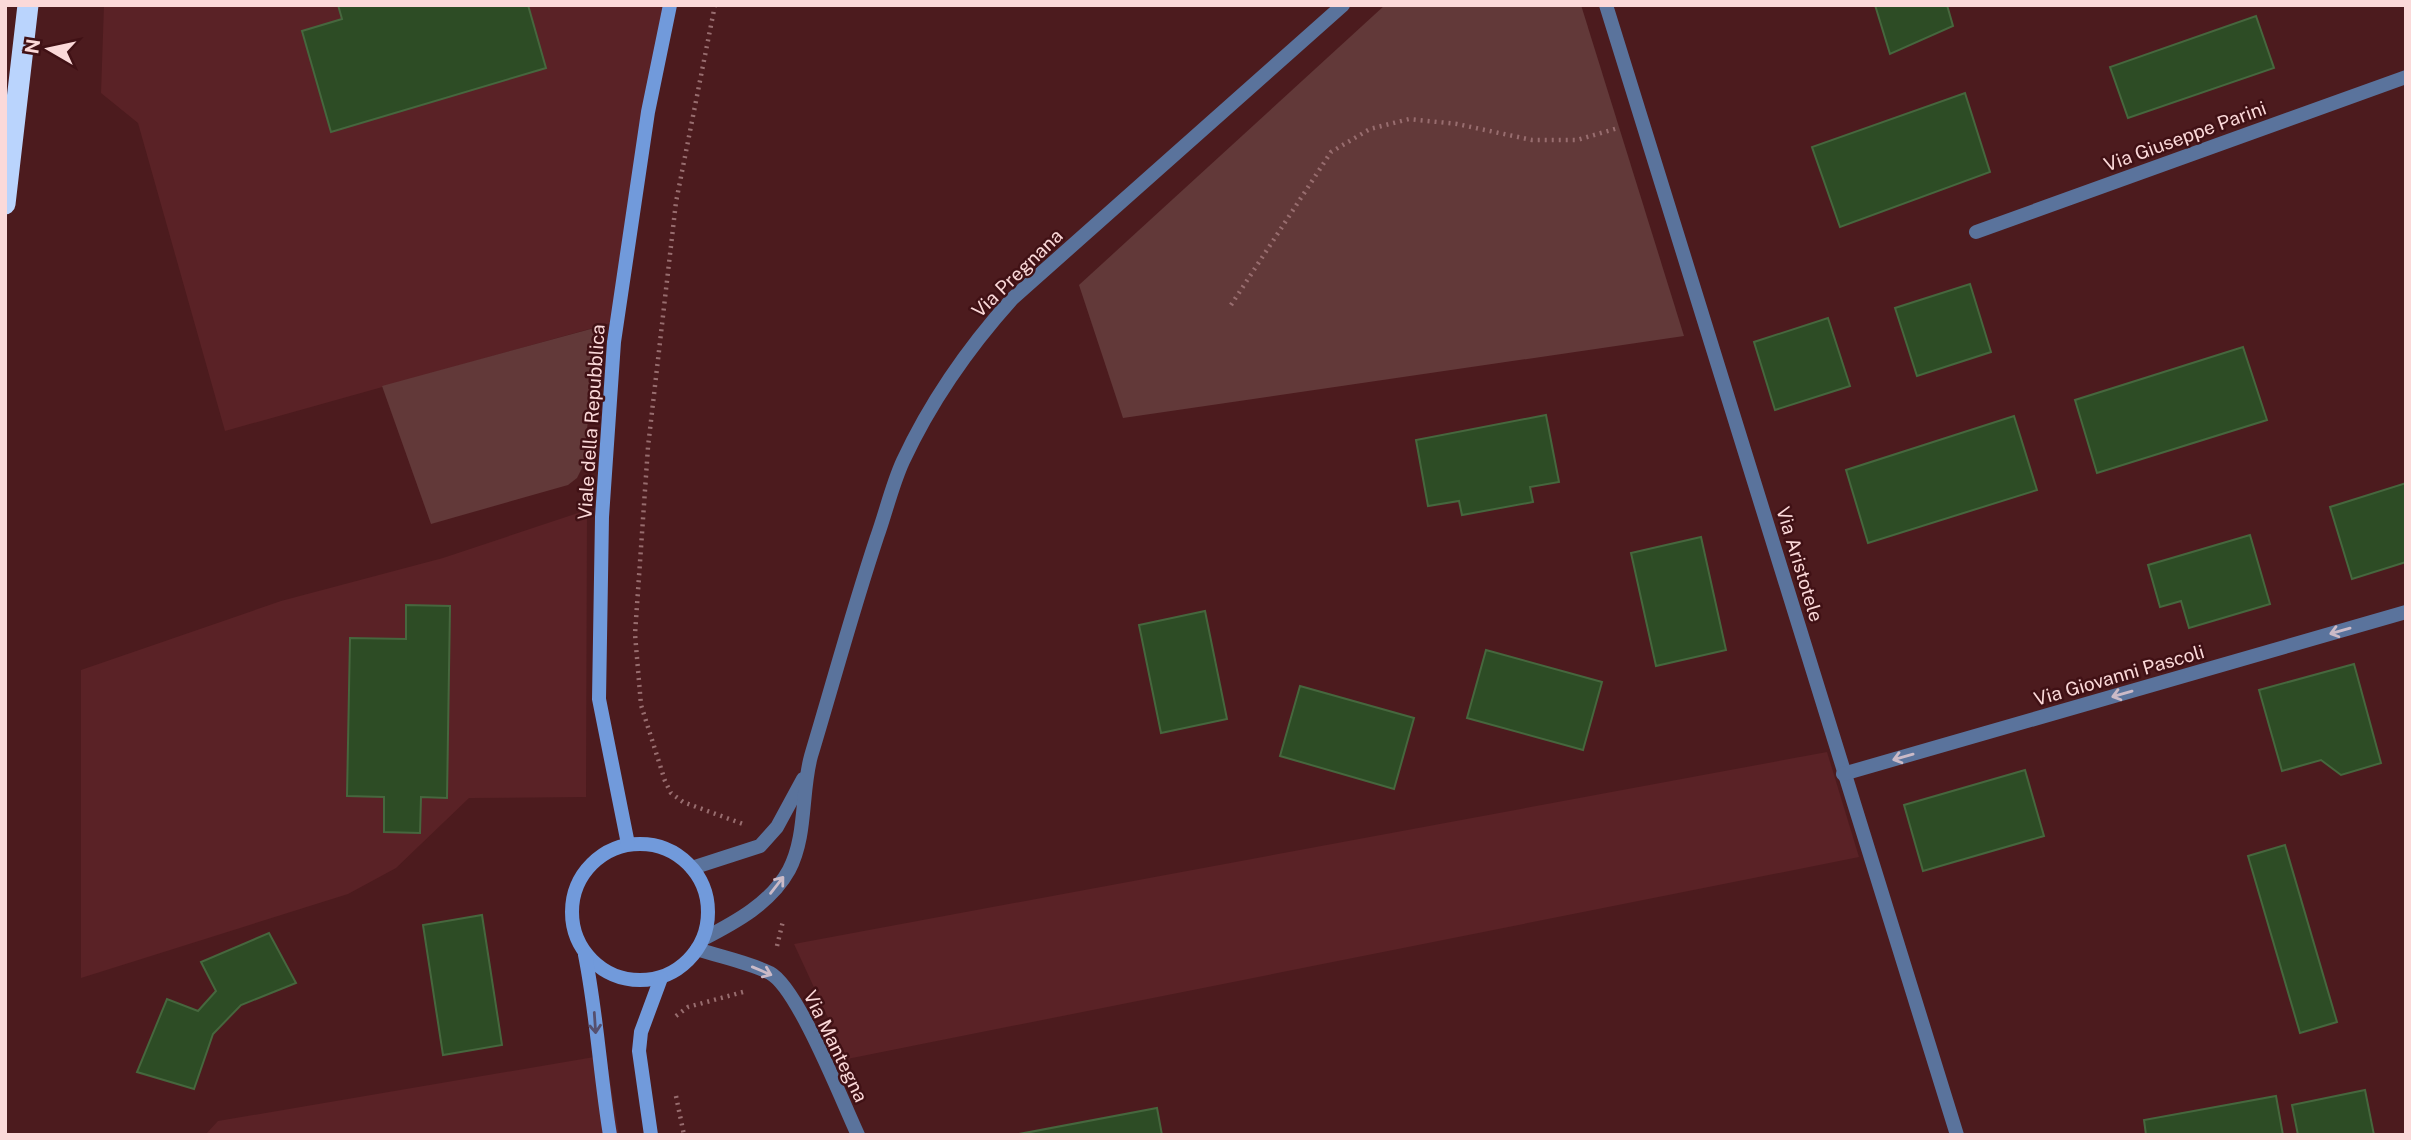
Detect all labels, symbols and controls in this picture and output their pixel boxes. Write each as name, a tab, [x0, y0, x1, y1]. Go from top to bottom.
north arrow	[14, 14, 84, 84]
text: N	[20, 37, 44, 55]
street label: Via Giuseppe Parini	[2101, 96, 2269, 176]
street label: Via Pregnana	[967, 224, 1067, 322]
street label: Viale della Repubblica	[573, 323, 609, 521]
street label: Via Aristotele	[1772, 504, 1828, 624]
one-way arrow	[2329, 626, 2351, 639]
street label: Via Giovanni Pascoli	[2031, 640, 2207, 710]
one-way arrow	[2111, 689, 2133, 702]
one-way arrow	[1892, 751, 1915, 764]
one-way arrow	[770, 876, 785, 895]
one-way arrow	[751, 965, 772, 978]
street label: Via Mantegna	[799, 987, 873, 1105]
one-way arrow	[589, 1011, 602, 1033]

